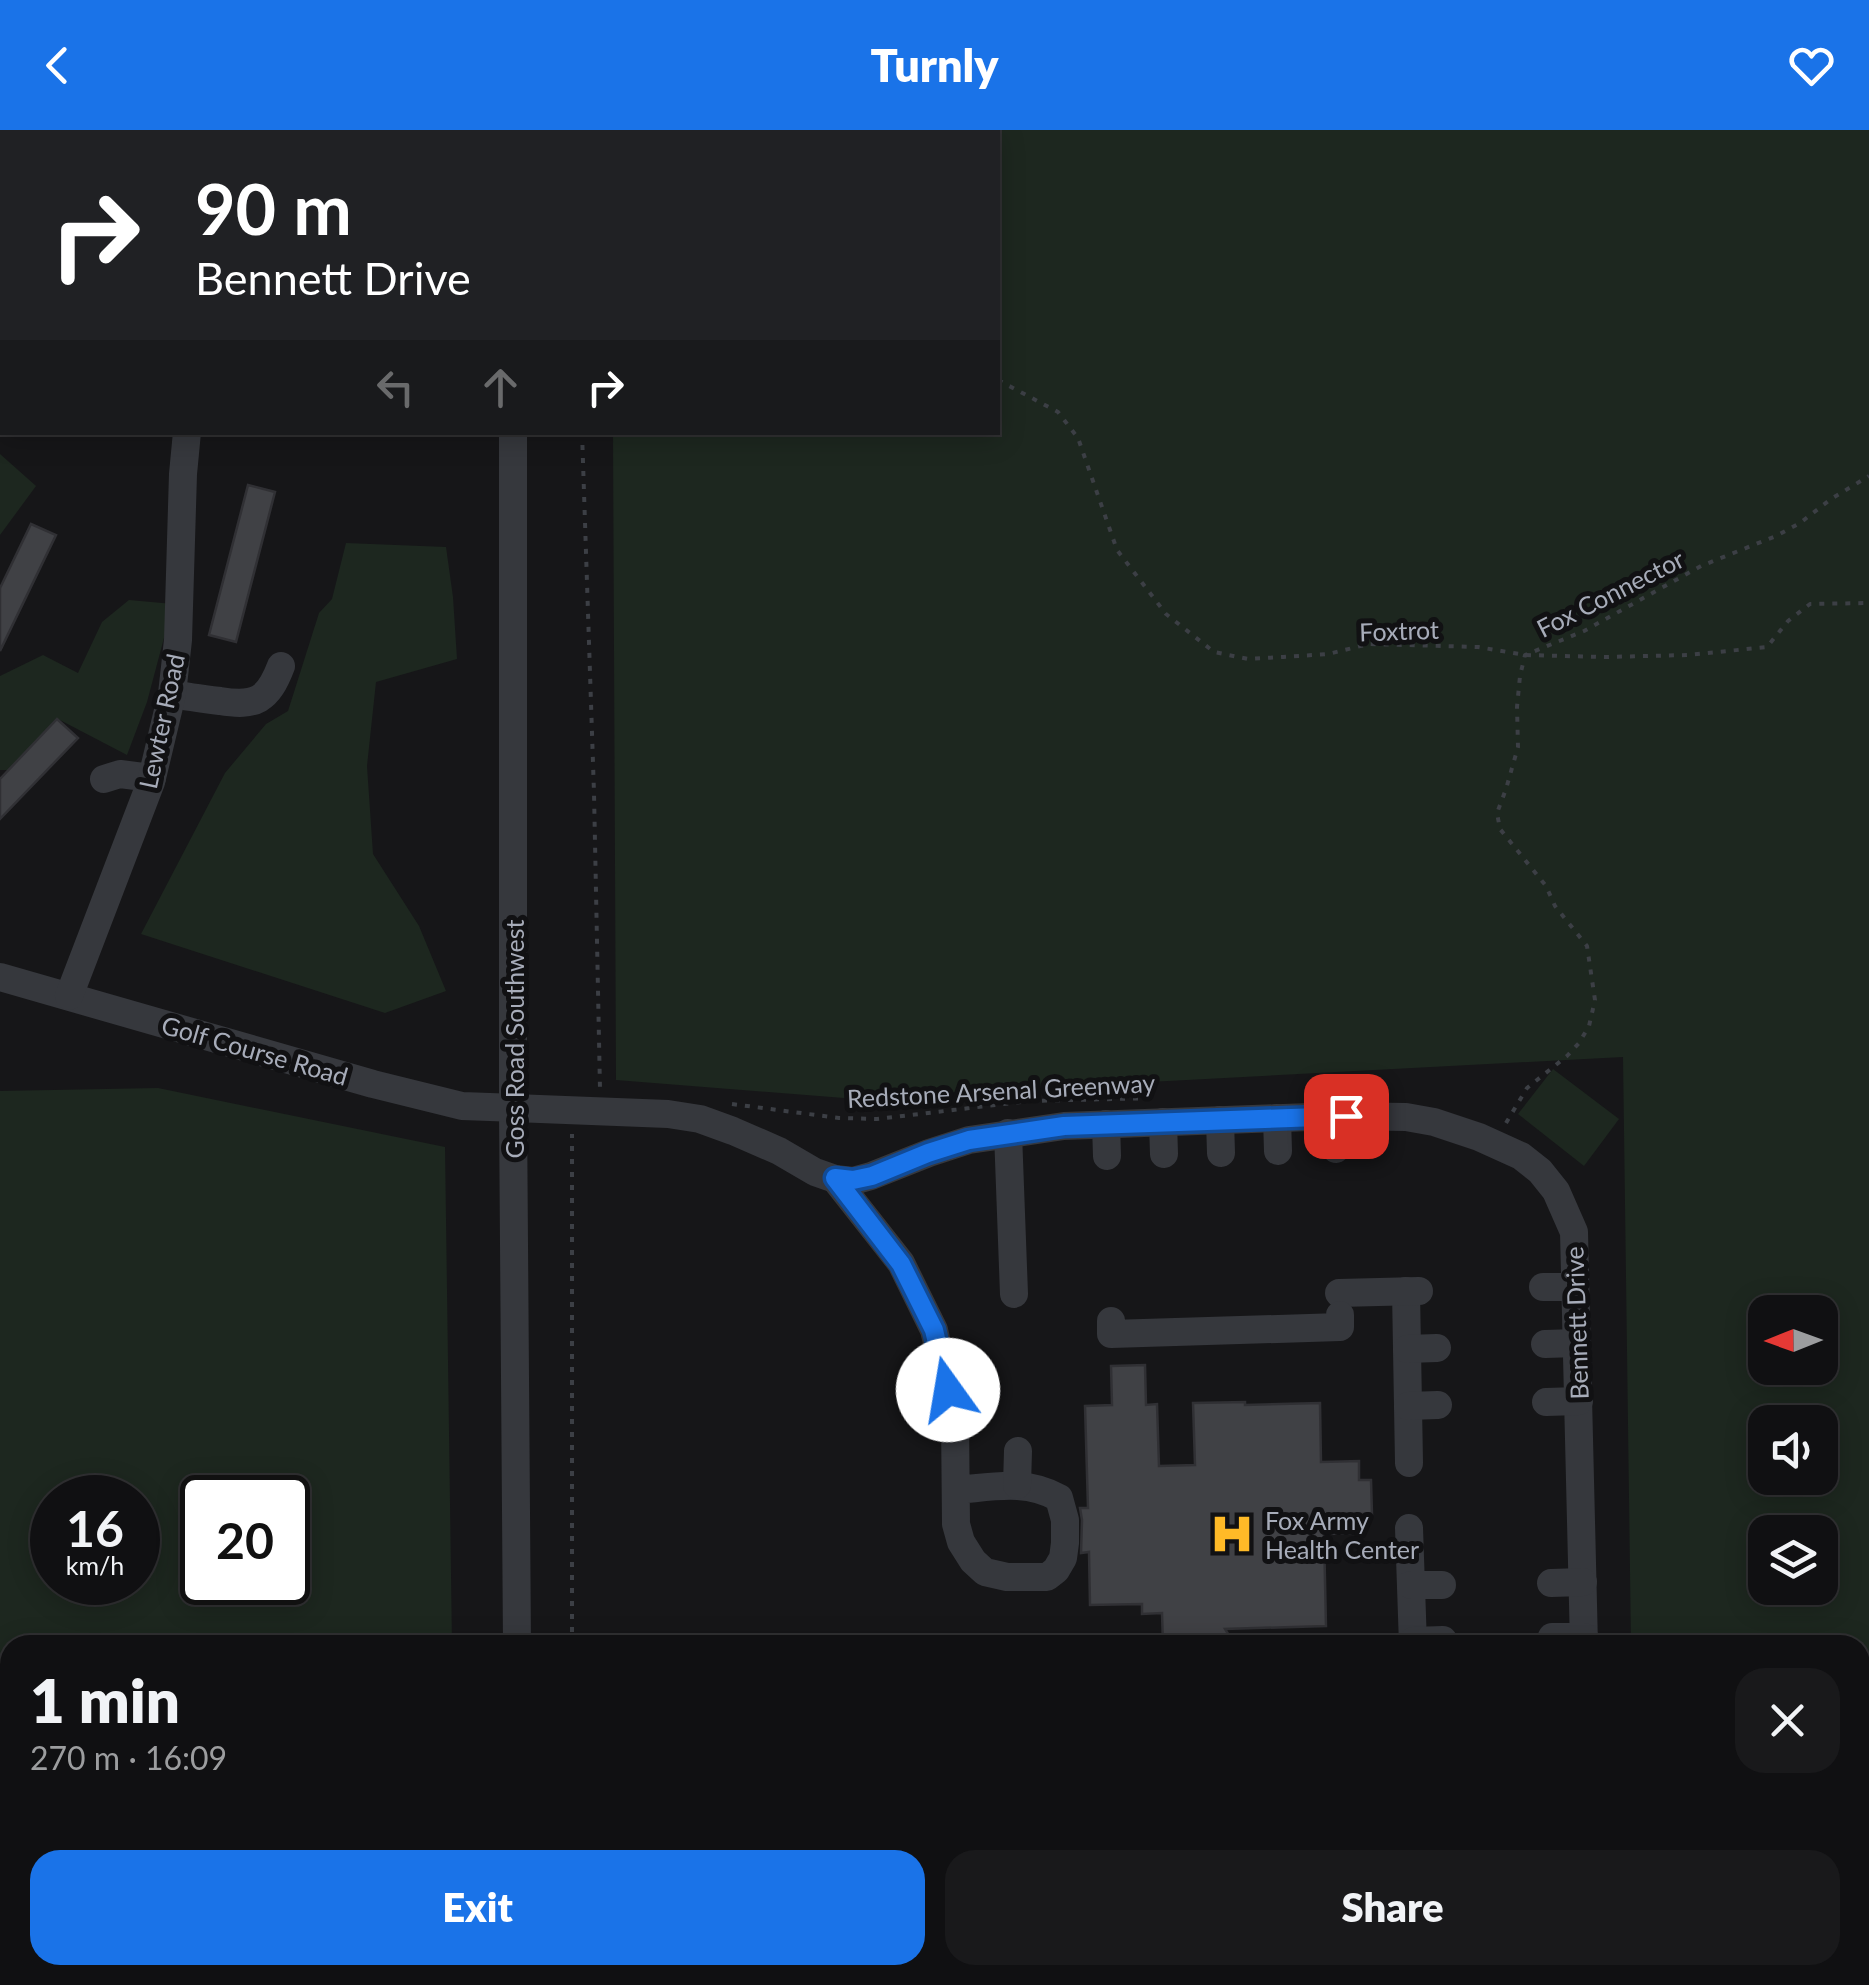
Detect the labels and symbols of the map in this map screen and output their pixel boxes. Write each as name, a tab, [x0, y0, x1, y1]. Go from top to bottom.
street label: Fox Connector	[1531, 543, 1689, 643]
street label: Foxtrot	[1359, 614, 1439, 646]
street label: Lewter Road	[132, 651, 190, 791]
street label: Goss Road Southwest	[499, 919, 529, 1159]
street label: Golf Course Road	[158, 1009, 352, 1091]
street label: Redstone Arsenal Greenway	[846, 1067, 1156, 1113]
pin	[1304, 1074, 1389, 1159]
street label: Bennett Drive	[1558, 1246, 1594, 1400]
north arrow	[1748, 1295, 1838, 1385]
position arrow	[896, 1338, 1000, 1442]
speed limit sign: 20	[180, 1475, 310, 1605]
place label: Fox Army Health Center	[1265, 1505, 1419, 1564]
hospital icon: Fox Army Health Center	[1208, 1510, 1256, 1558]

